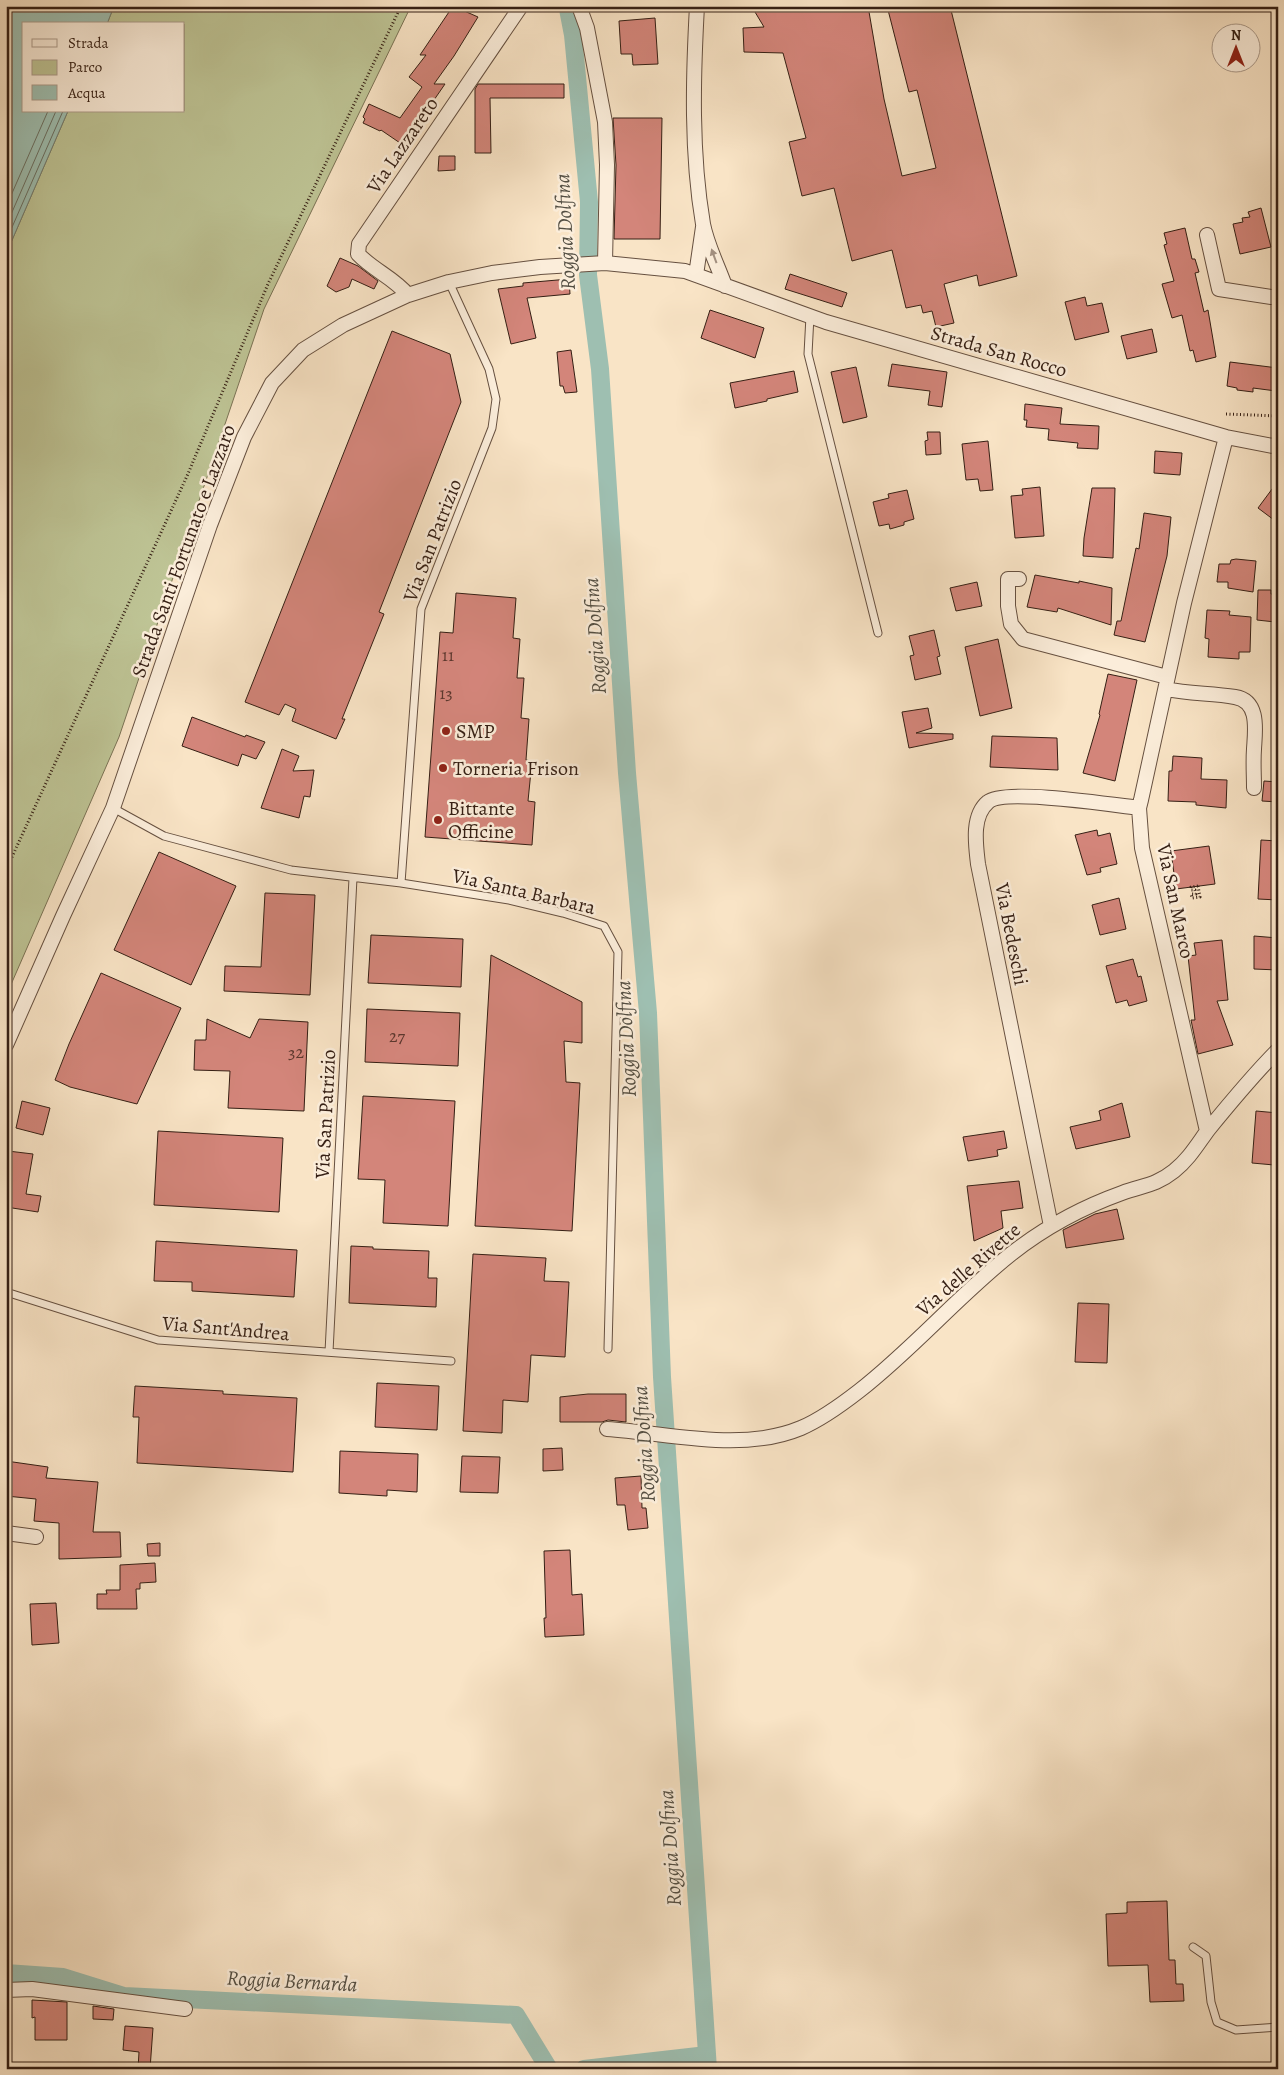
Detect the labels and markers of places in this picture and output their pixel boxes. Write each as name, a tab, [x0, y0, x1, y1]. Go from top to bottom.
place label: SMP	[456, 718, 495, 745]
marker: SMP	[440, 725, 452, 737]
place label: Torneria Frison	[453, 755, 579, 782]
marker: Torneria Frison	[437, 762, 449, 774]
place label: Bittante Officine	[448, 795, 514, 845]
marker: Bittante Officine	[432, 814, 444, 826]

